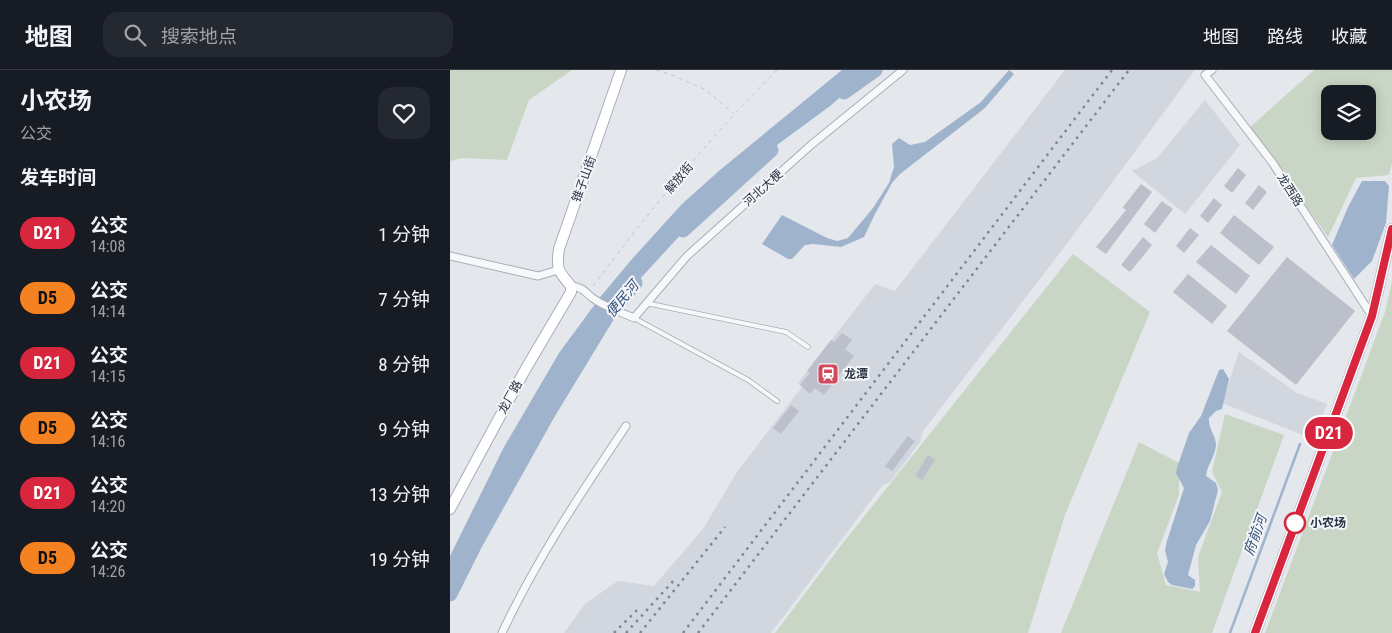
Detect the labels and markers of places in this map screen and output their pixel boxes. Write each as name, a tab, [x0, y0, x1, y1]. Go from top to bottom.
station icon: 龙潭	[816, 362, 840, 386]
place label: 龙潭	[844, 367, 868, 381]
marker: 小农场	[1284, 512, 1306, 534]
place label: 小农场	[1310, 516, 1346, 530]

